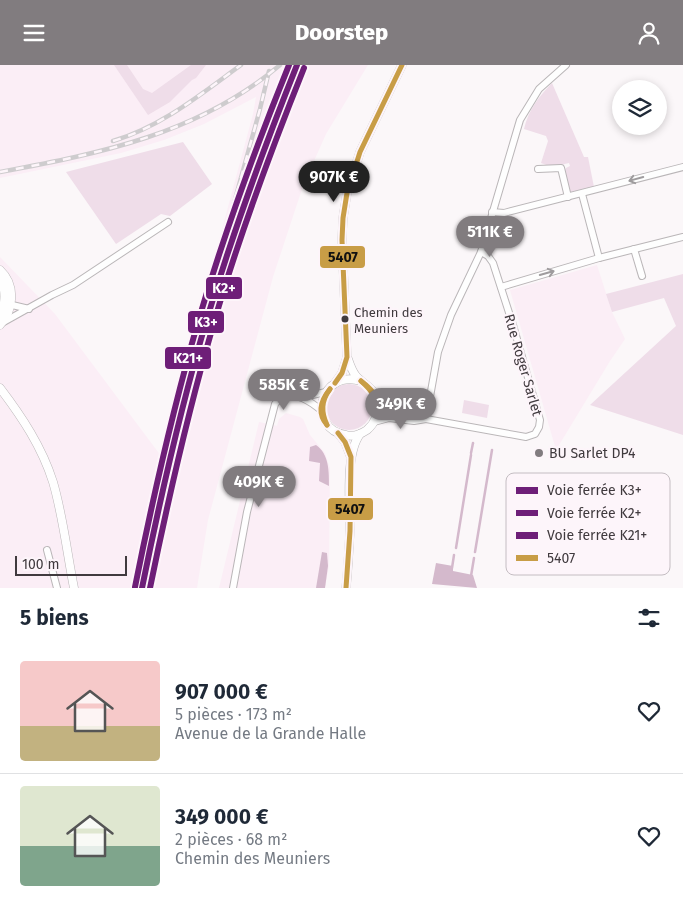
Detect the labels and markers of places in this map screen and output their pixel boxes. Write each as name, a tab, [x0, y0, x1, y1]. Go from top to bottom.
pin: 907K €	[293, 161, 375, 203]
pin: 511K €	[449, 215, 531, 258]
place label: Chemin des Meuniers	[354, 305, 423, 336]
marker: Chemin des Meuniers	[340, 314, 350, 324]
pin: 585K €	[243, 369, 325, 411]
pin: 349K €	[360, 387, 442, 430]
place label: BU Sarlet DP4	[549, 445, 636, 462]
marker: BU Sarlet DP4	[533, 447, 545, 459]
pin: 409K €	[218, 465, 300, 508]

